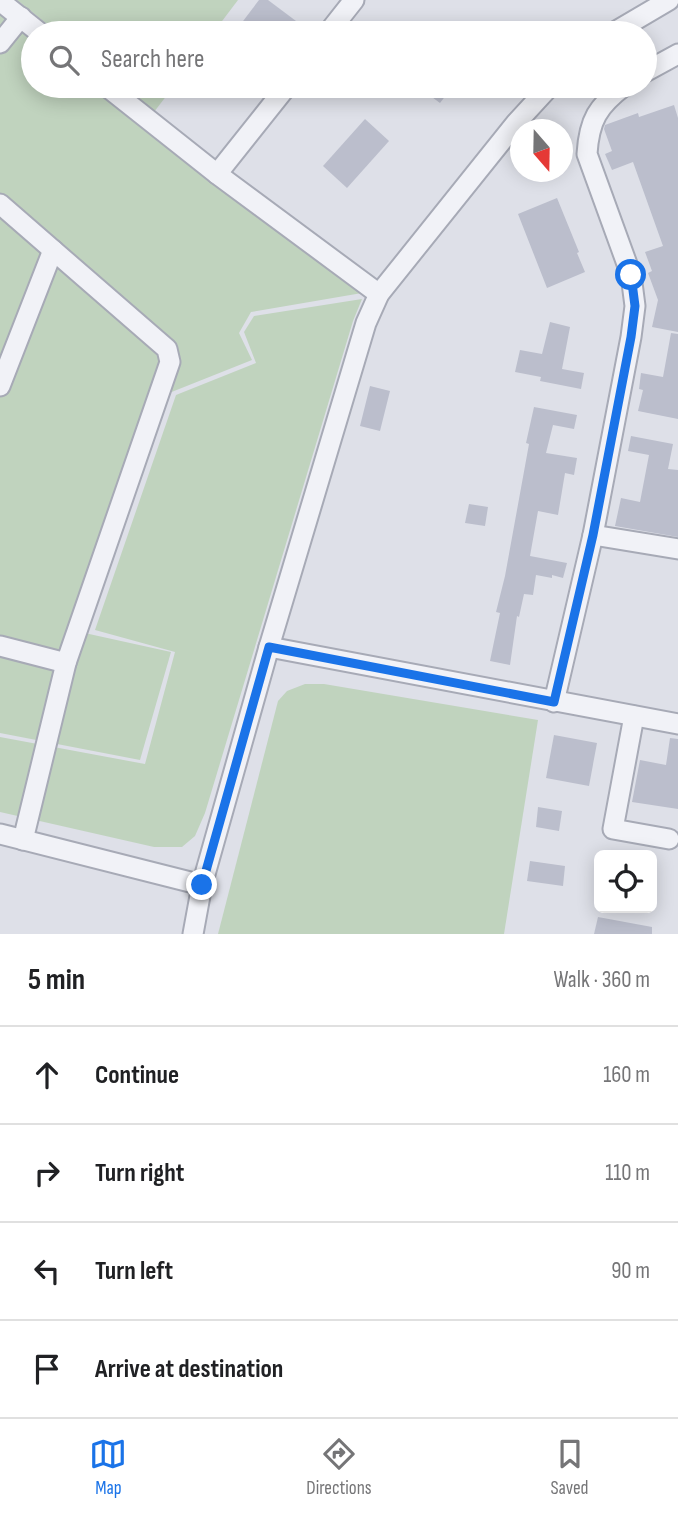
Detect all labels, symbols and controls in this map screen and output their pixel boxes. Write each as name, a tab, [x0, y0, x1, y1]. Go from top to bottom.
search box	[21, 21, 657, 98]
icon: search	[45, 41, 83, 79]
text: Search here	[101, 44, 204, 75]
north arrow	[510, 119, 573, 182]
route start	[615, 259, 646, 290]
map controls	[594, 850, 657, 913]
button: locate	[594, 850, 657, 913]
route end	[186, 869, 217, 900]
text: 5 min	[28, 962, 85, 998]
text: Walk · 360 m	[553, 966, 650, 994]
icon: ahead	[28, 1056, 66, 1094]
text: Continue	[95, 1060, 179, 1091]
text: 160 m	[603, 1061, 650, 1089]
icon: right	[28, 1154, 66, 1192]
text: Turn right	[95, 1158, 184, 1189]
text: 110 m	[605, 1159, 650, 1187]
icon: left	[28, 1252, 66, 1290]
text: Turn left	[95, 1256, 173, 1287]
text: 90 m	[611, 1257, 650, 1285]
icon: arrive	[28, 1350, 66, 1388]
text: Arrive at destination	[95, 1354, 283, 1385]
tab: Map	[89, 1435, 127, 1500]
tab: Directions	[306, 1435, 372, 1500]
tab: Saved	[550, 1435, 589, 1500]

